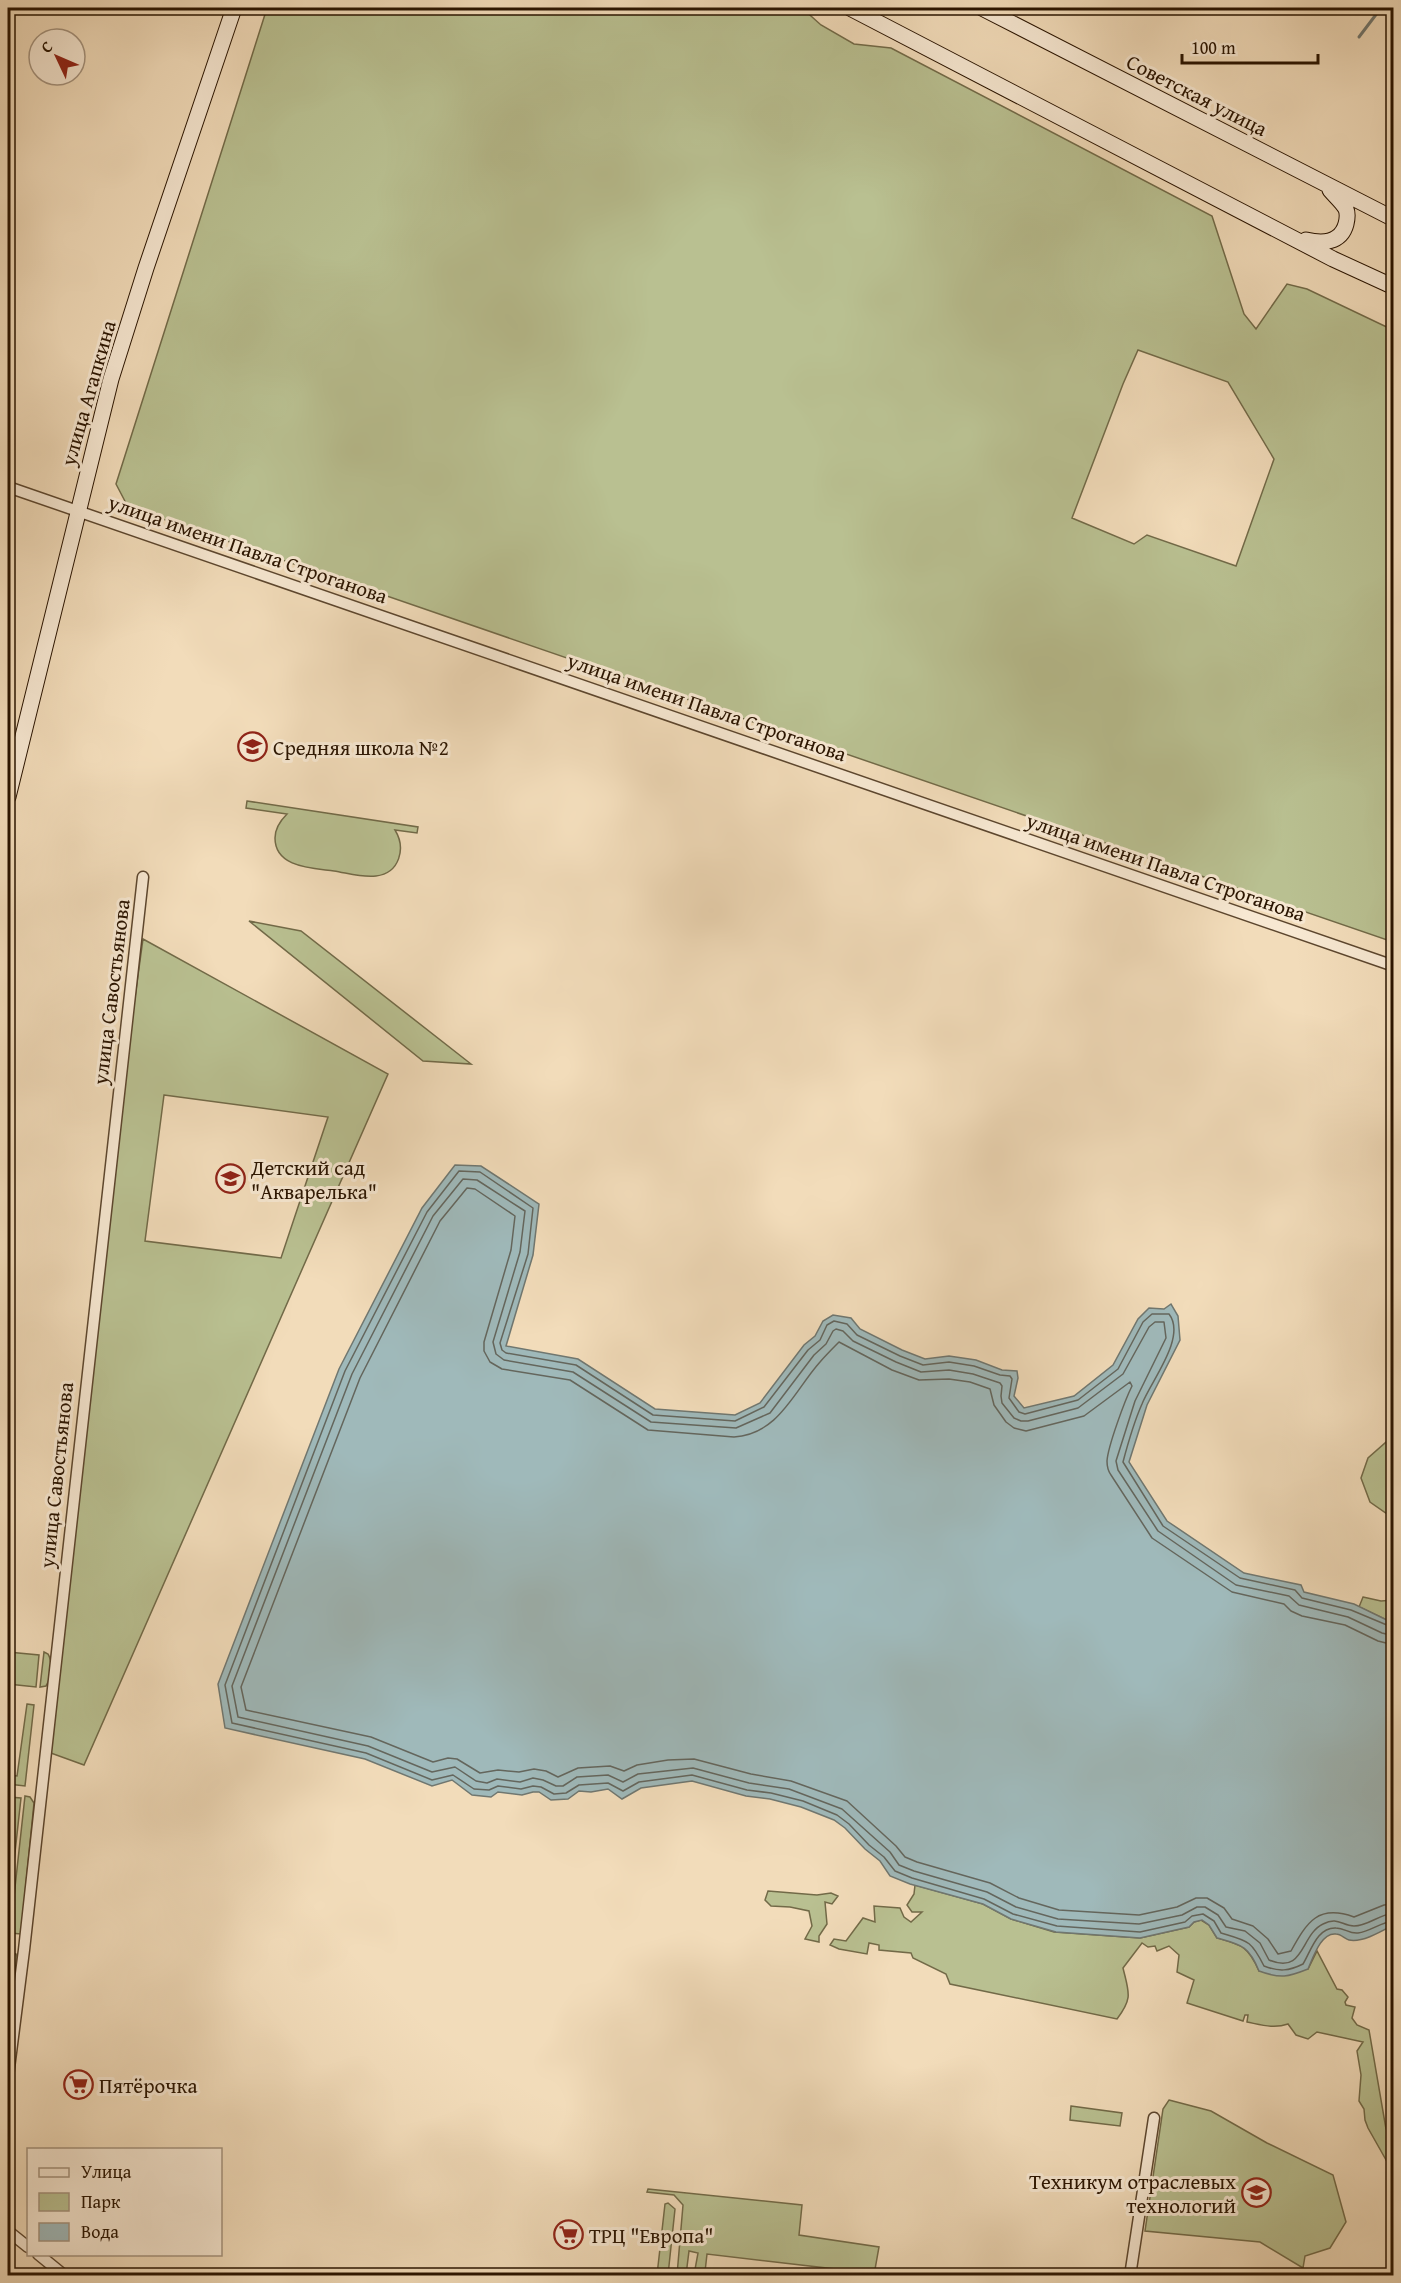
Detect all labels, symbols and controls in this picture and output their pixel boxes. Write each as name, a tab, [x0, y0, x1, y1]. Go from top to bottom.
north arrow	[27, 27, 87, 87]
scale bar	[1182, 27, 1318, 65]
text: 100 m	[1191, 34, 1236, 61]
text: С	[34, 35, 58, 58]
street label: Советская улица	[1121, 46, 1273, 144]
street label: улица Агапкина	[52, 316, 124, 471]
street label: улица имени Павла Строганова	[103, 486, 392, 611]
street label: улица имени Павла Строганова	[562, 644, 851, 769]
school or university icon: Средняя школа №2	[236, 731, 268, 763]
place label: Средняя школа №2	[273, 732, 449, 763]
street label: улица имени Павла Строганова	[1021, 804, 1310, 929]
street label: улица Савостьянова	[84, 897, 138, 1088]
place label: Детский сад "Акварелька"	[250, 1152, 377, 1207]
school or university icon: Детский сад "Акварелька"	[214, 1163, 246, 1195]
street label: улица Савостьянова	[31, 1380, 81, 1571]
supermarket icon: Пятёрочка	[62, 2069, 94, 2101]
place label: Пятёрочка	[99, 2070, 197, 2101]
legend	[27, 2148, 222, 2256]
text: Улица	[81, 2158, 132, 2185]
place label: Техникум отраслевых технологий	[1029, 2166, 1236, 2221]
school or university icon: Техникум отраслевых технологий	[1241, 2177, 1273, 2209]
text: Парк	[81, 2188, 121, 2215]
text: Вода	[81, 2218, 119, 2245]
supermarket icon: ТРЦ "Европа"	[552, 2219, 584, 2251]
place label: ТРЦ "Европа"	[589, 2220, 713, 2251]

